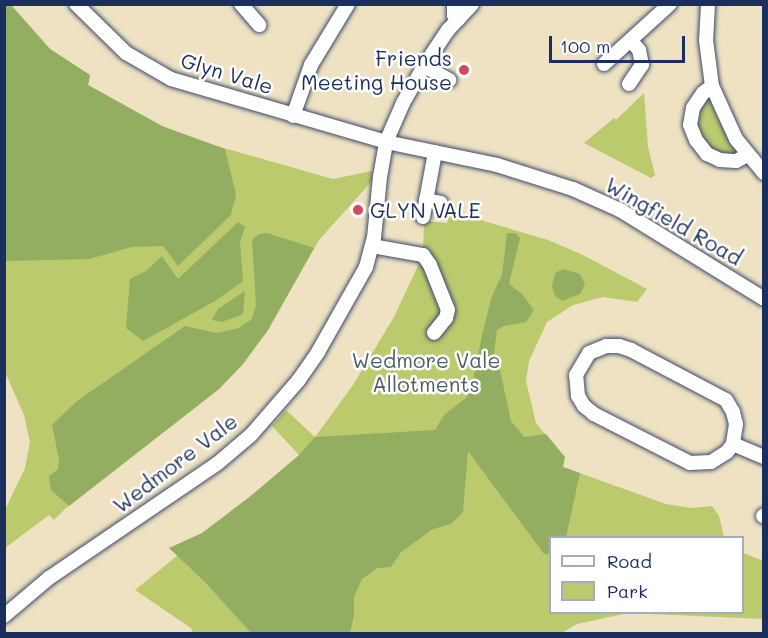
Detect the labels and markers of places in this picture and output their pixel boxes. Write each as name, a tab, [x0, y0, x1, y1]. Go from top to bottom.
place label: Friends Meeting House	[301, 45, 452, 95]
marker: Friends Meeting House	[457, 63, 471, 77]
place label: GLYN VALE	[370, 197, 481, 223]
marker: GLYN VALE	[351, 203, 365, 217]

